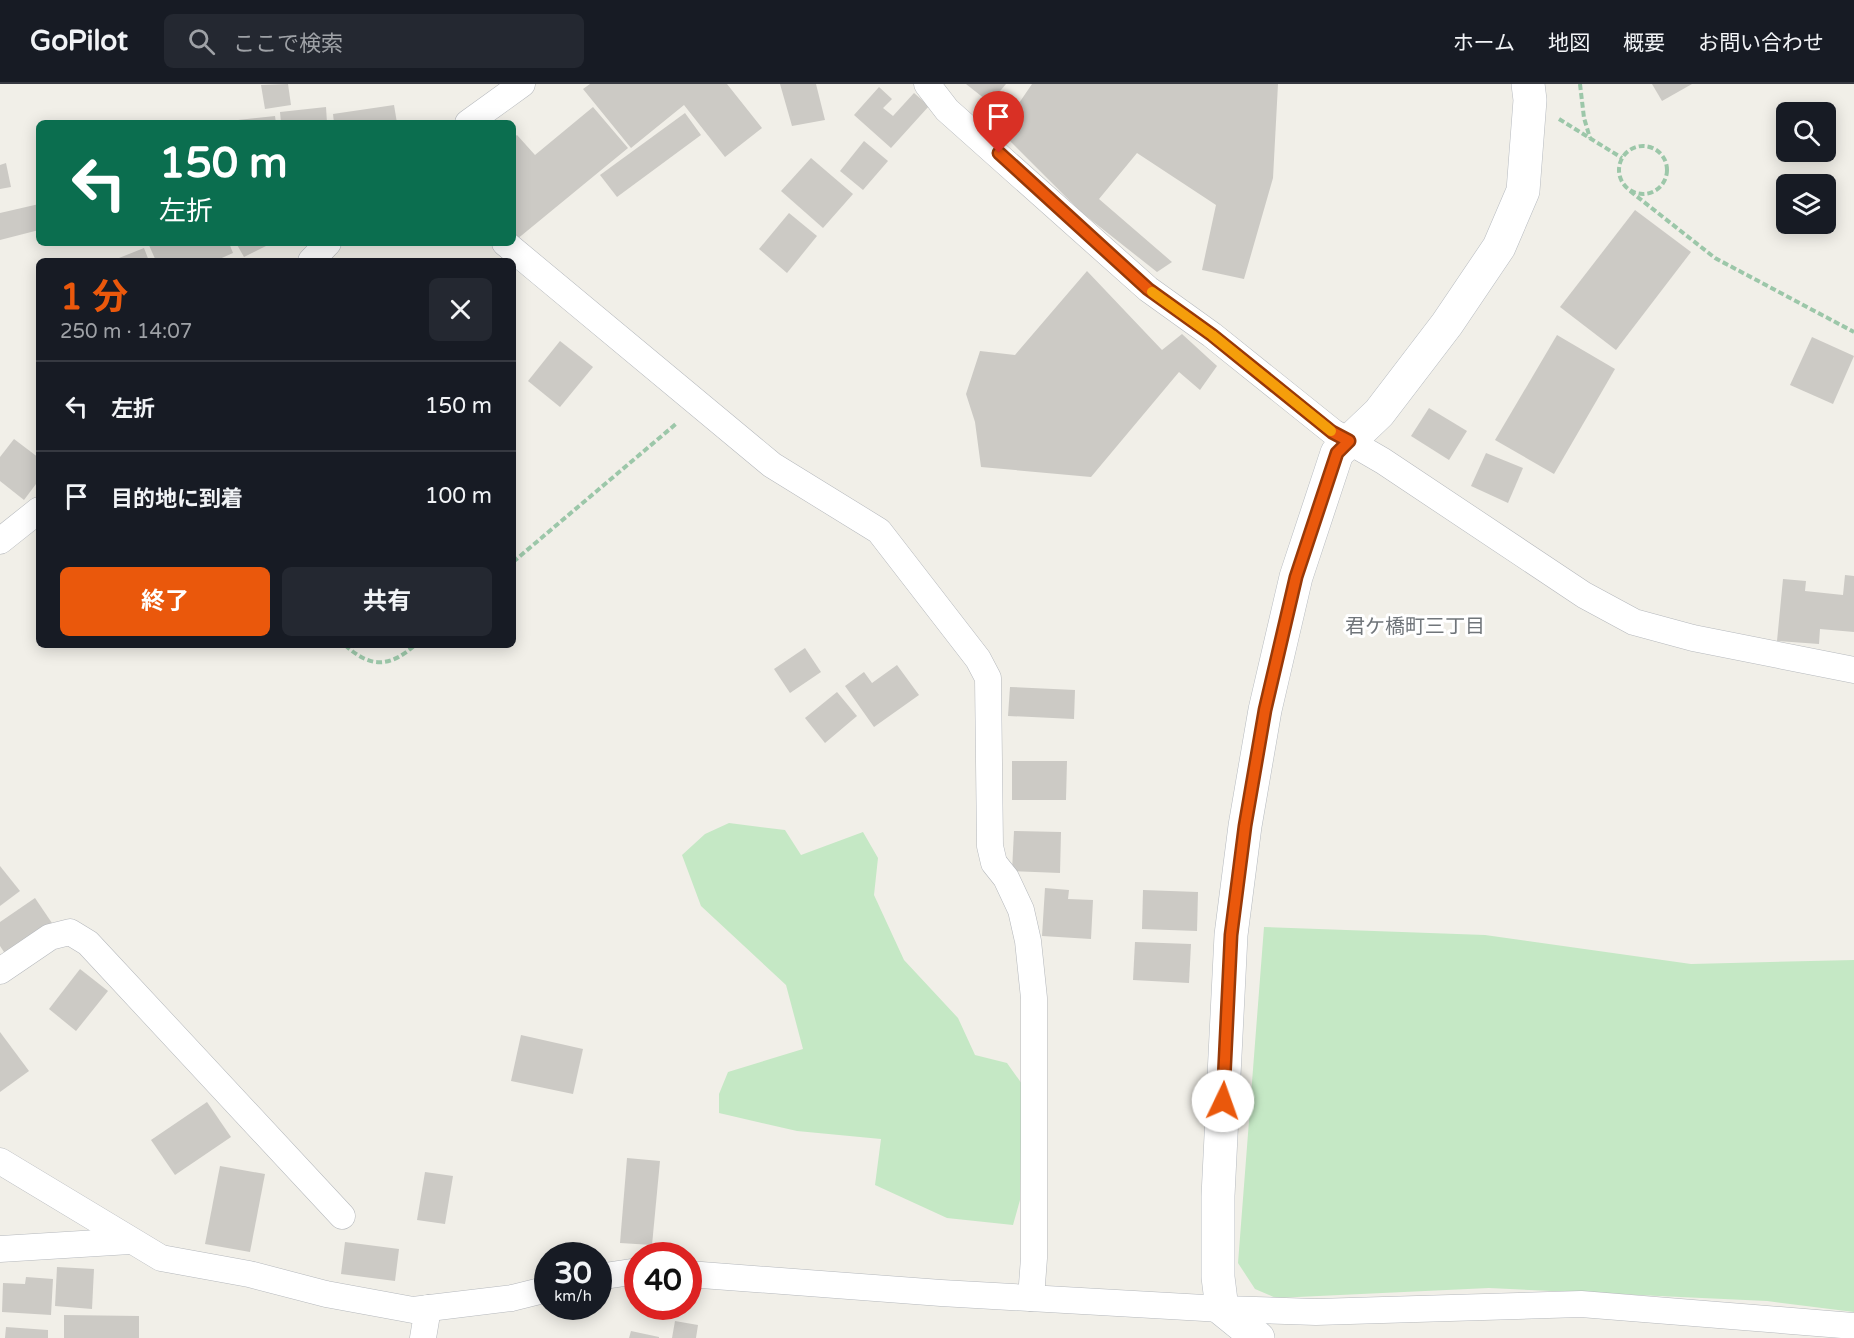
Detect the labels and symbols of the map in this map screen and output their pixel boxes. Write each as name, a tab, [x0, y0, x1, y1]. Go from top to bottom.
pin	[973, 91, 1024, 153]
district label: 君ケ橋町三丁目	[1345, 615, 1485, 639]
position arrow	[1191, 1069, 1255, 1133]
speed limit sign: 40	[624, 1242, 702, 1320]

